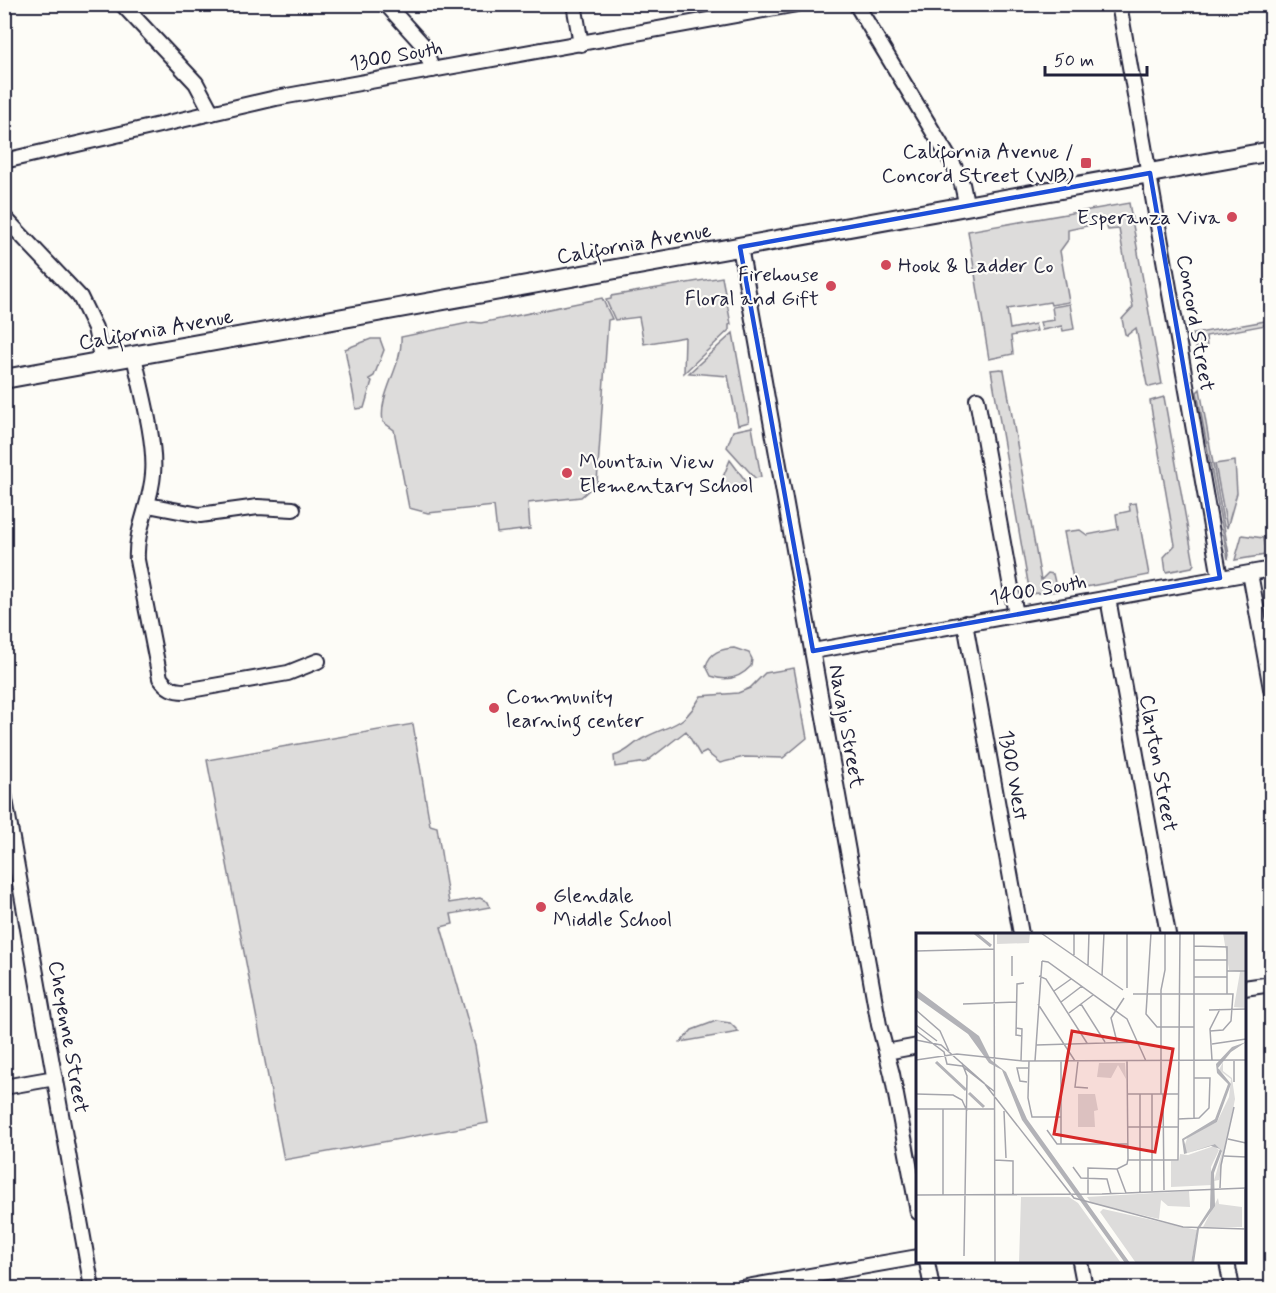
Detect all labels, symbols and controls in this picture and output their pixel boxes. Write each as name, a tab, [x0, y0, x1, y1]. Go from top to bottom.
street label: 1300 South	[347, 34, 445, 78]
scale bar	[1045, 39, 1147, 77]
text: 50 m	[1054, 49, 1094, 73]
place label: California Avenue / Concord Street (WB)	[882, 138, 1075, 190]
marker: California Avenue / Concord Street (WB)	[1079, 156, 1093, 170]
place label: Esperanza Viva	[1077, 204, 1220, 232]
marker: Esperanza Viva	[1225, 210, 1239, 224]
street label: California Avenue	[555, 217, 714, 273]
place label: Hook & Ladder Co	[898, 252, 1054, 280]
street label: Concord Street	[1169, 253, 1221, 394]
marker: Hook & Ladder Co	[879, 258, 893, 272]
place label: Firehouse Floral and Gift	[685, 261, 819, 313]
marker: Firehouse Floral and Gift	[824, 279, 838, 293]
street label: California Avenue	[77, 303, 236, 359]
place label: Mountain View Elementary School	[579, 448, 754, 500]
marker: Mountain View Elementary School	[560, 466, 574, 480]
street label: 1400 South	[988, 568, 1089, 612]
street label: Navajo Street	[821, 662, 871, 791]
place label: Community learning center	[506, 683, 644, 737]
street label: Clayton Street	[1132, 692, 1184, 834]
marker: Community learning center	[487, 701, 501, 715]
street label: 1300 West	[991, 728, 1035, 823]
place label: Glendale Middle School	[553, 882, 672, 934]
marker: Glendale Middle School	[534, 900, 548, 914]
inset map	[916, 933, 1246, 1263]
street label: Cheyenne Street	[41, 959, 95, 1116]

